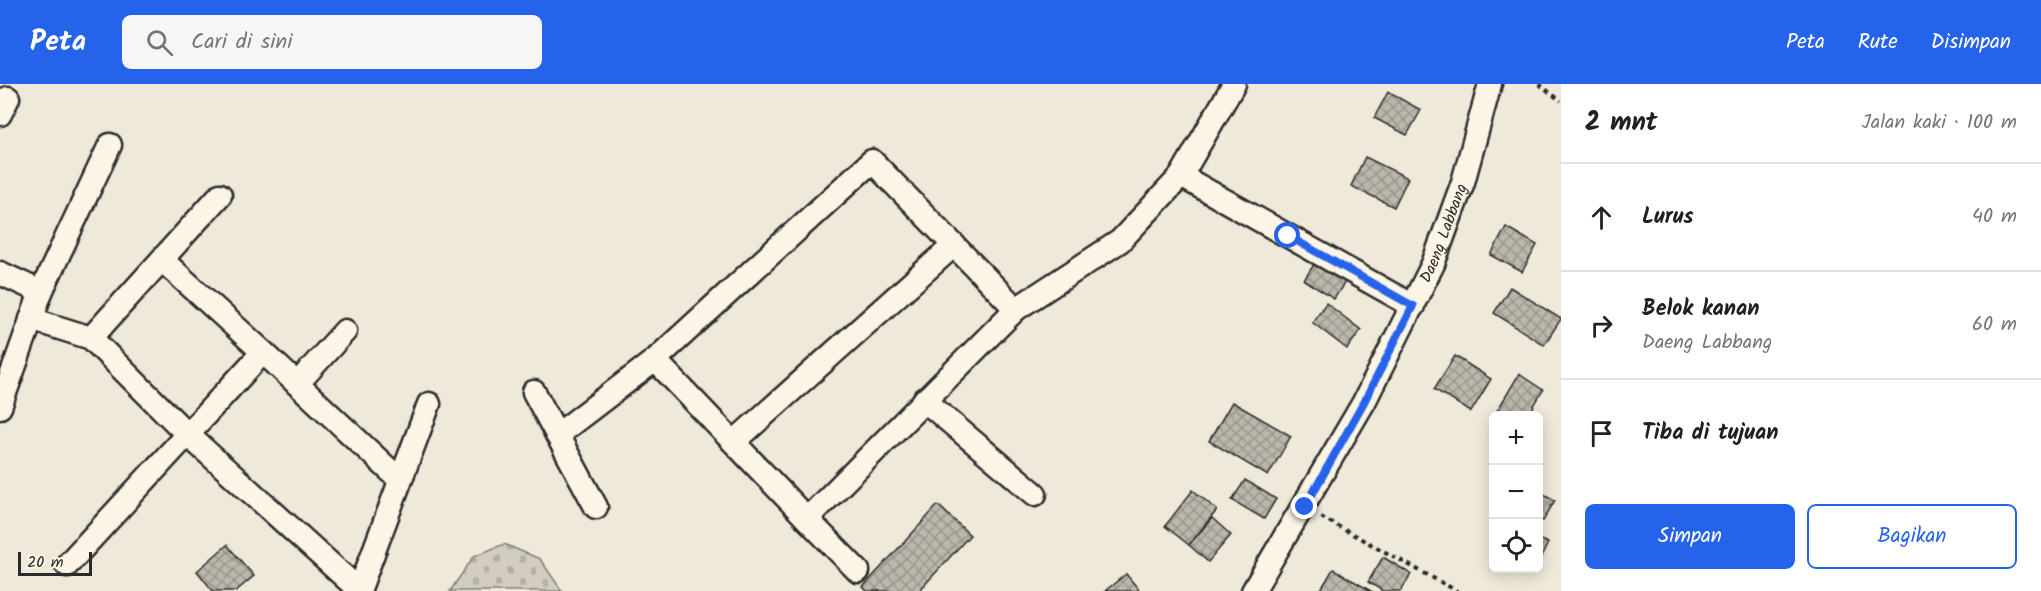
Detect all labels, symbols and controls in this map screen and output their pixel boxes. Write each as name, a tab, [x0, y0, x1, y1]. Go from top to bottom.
search box	[122, 15, 542, 69]
text: Peta	[30, 20, 86, 65]
text: Cari di sini	[191, 25, 292, 60]
icon: search	[143, 26, 176, 59]
text: Peta	[1786, 26, 1825, 59]
text: Rute	[1858, 26, 1898, 59]
text: Disimpan	[1931, 26, 2011, 59]
text: 2 mnt	[1585, 102, 1658, 144]
text: Jalan kaki · 100 m	[1861, 107, 2017, 139]
street label: Daeng Labbang	[1413, 180, 1474, 287]
text: Lurus	[1642, 200, 1694, 235]
icon: ahead	[1585, 201, 1618, 234]
text: 40 m	[1972, 201, 2017, 233]
route start	[1274, 222, 1300, 248]
text: Belok kanan	[1642, 292, 1759, 327]
icon: right	[1585, 309, 1618, 342]
text: 60 m	[1972, 309, 2017, 341]
text: Daeng Labbang	[1642, 327, 1772, 359]
map controls	[1489, 411, 1543, 573]
button: +	[1489, 411, 1543, 465]
text: Tiba di tujuan	[1642, 416, 1778, 451]
icon: arrive	[1585, 417, 1618, 450]
button: −	[1489, 465, 1543, 519]
route end	[1291, 493, 1317, 519]
button: Simpan	[1585, 504, 1795, 569]
button: Bagikan	[1807, 504, 2017, 569]
button: locate	[1489, 519, 1543, 573]
scale bar	[18, 549, 92, 576]
text: 20 m	[27, 550, 63, 575]

